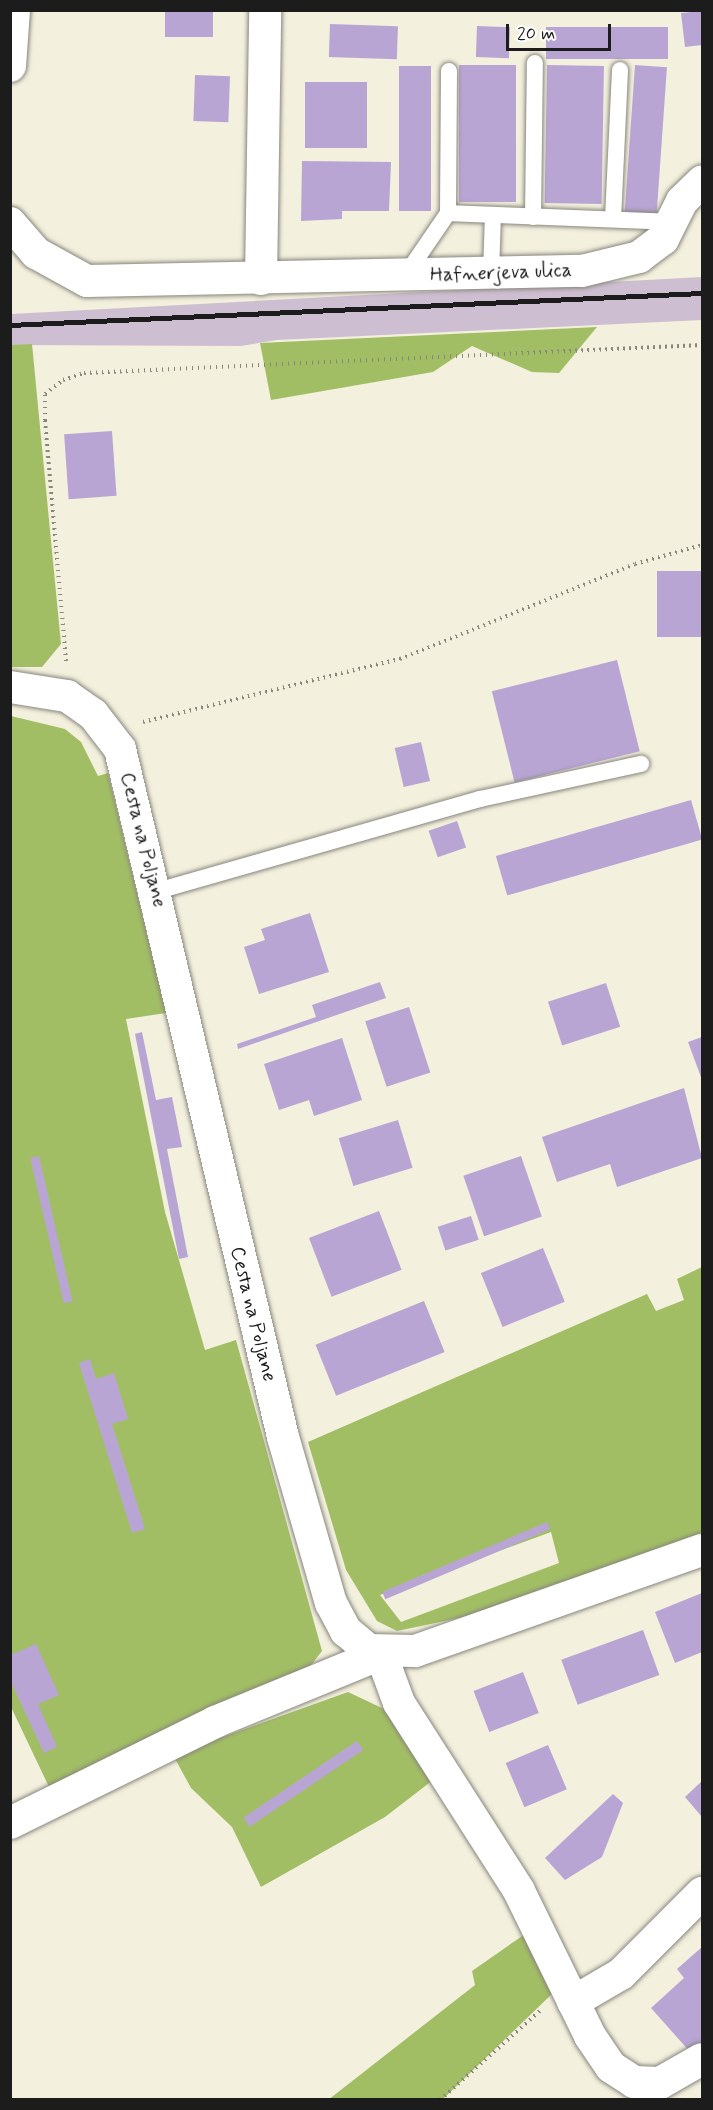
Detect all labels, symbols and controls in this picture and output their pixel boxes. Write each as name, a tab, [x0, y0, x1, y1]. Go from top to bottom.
scale bar	[509, 12, 614, 50]
text: 20 m	[517, 22, 555, 46]
street label: Hafnerjeva ulica	[429, 258, 573, 288]
street label: Cesta na Poljane	[115, 771, 171, 909]
street label: Cesta na Poljane	[225, 1245, 281, 1383]

